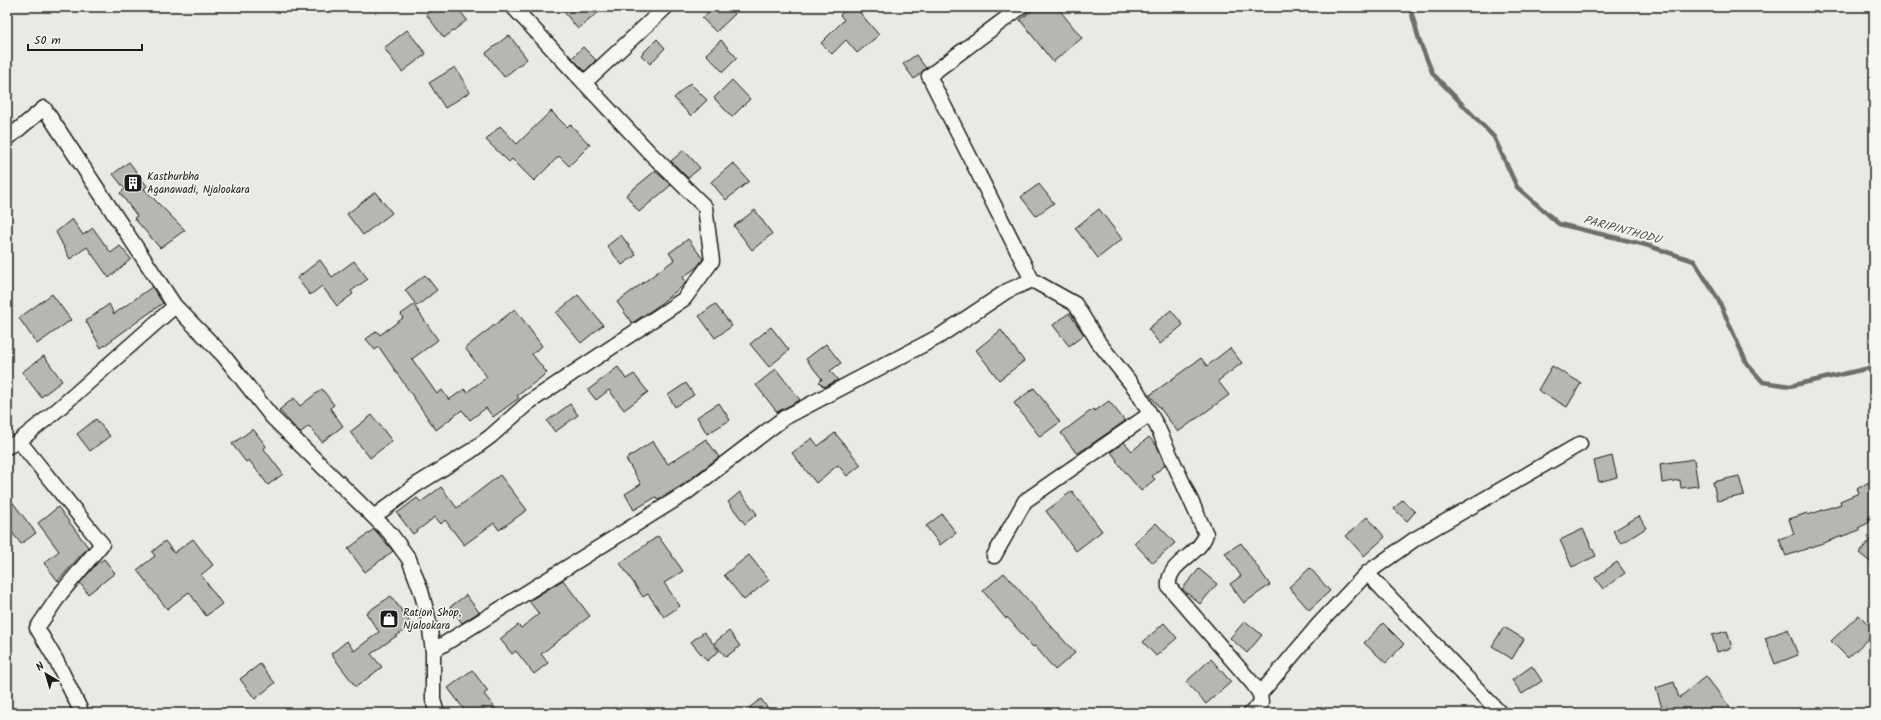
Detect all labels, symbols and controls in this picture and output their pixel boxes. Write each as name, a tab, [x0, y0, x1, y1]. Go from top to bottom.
scale bar	[28, 26, 142, 52]
text: 50 m	[34, 31, 61, 50]
place label: Kasthurbha Aganawadi, Njalookara	[147, 168, 250, 199]
building icon: Kasthurbha Aganawadi, Njalookara	[122, 172, 144, 194]
water label: PARIPINTHODU	[1581, 211, 1665, 250]
place label: Ration Shop, Njalookara	[403, 604, 461, 635]
shop icon: Ration Shop, Njalookara	[378, 608, 400, 630]
north arrow	[26, 654, 66, 694]
text: N	[32, 658, 49, 676]

